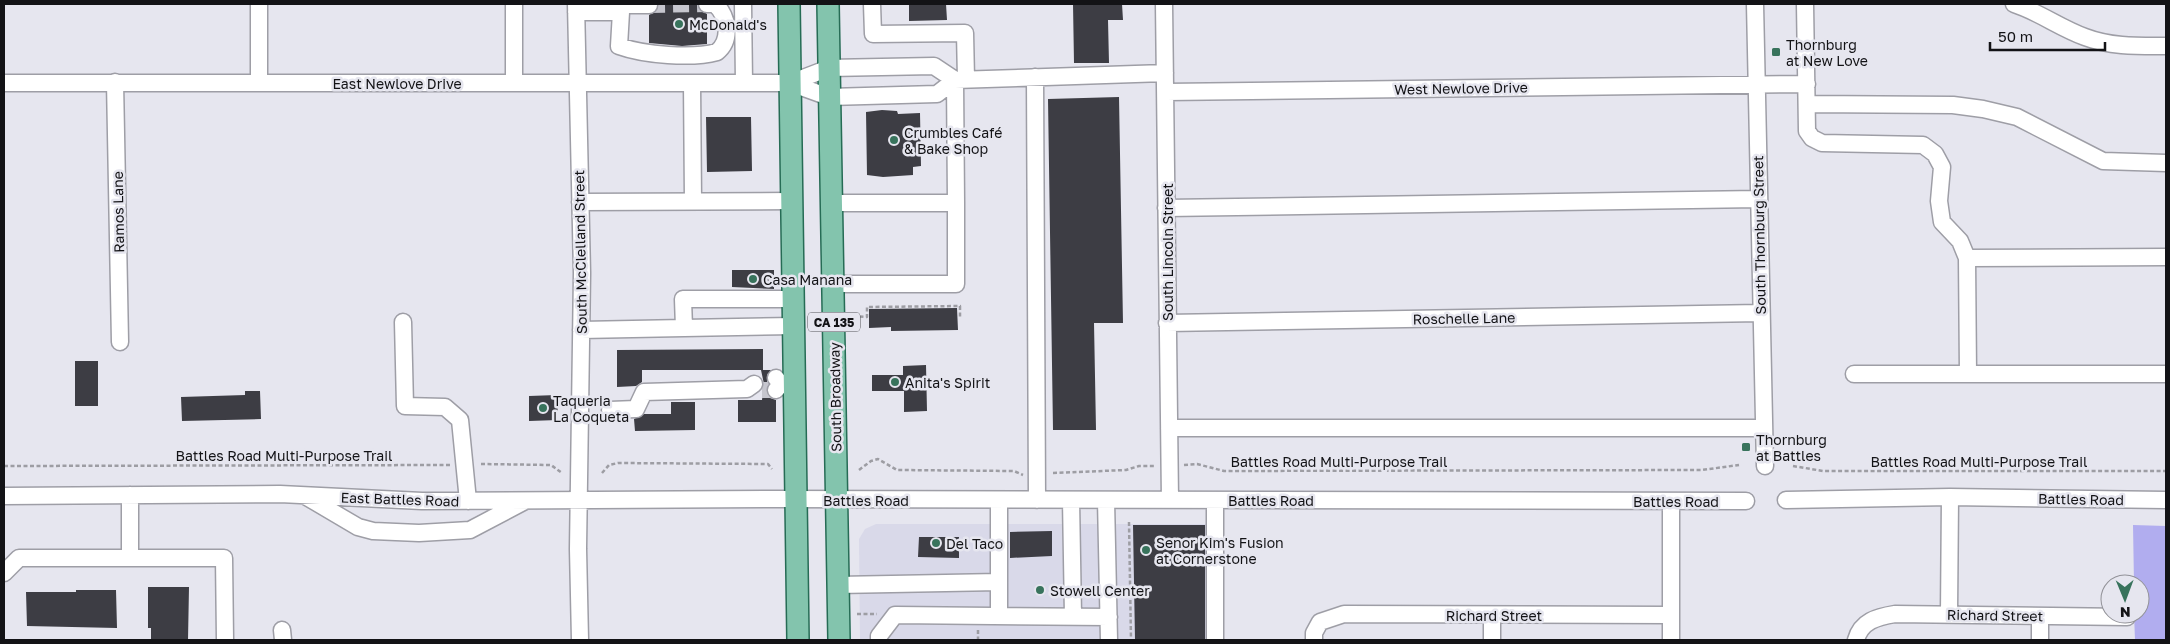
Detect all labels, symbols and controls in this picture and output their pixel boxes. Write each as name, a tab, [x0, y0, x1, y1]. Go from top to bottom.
place label: McDonald's	[689, 16, 767, 33]
marker: McDonald's	[673, 18, 685, 30]
scale bar	[1990, 20, 2105, 52]
text: 50 m	[1998, 27, 2033, 45]
place label: Thornburg at New Love	[1786, 36, 1868, 69]
marker: Thornburg at New Love	[1770, 46, 1782, 58]
street label: East Newlove Drive	[332, 75, 462, 92]
street label: West Newlove Drive	[1394, 78, 1528, 98]
place label: Crumbles Café & Bake Shop	[904, 124, 1002, 157]
marker: Crumbles Café & Bake Shop	[888, 134, 900, 146]
street label: South Thornburg Street	[1749, 155, 1769, 315]
street label: South McClelland Street	[570, 170, 590, 334]
street label: Ramos Lane	[109, 171, 127, 253]
street label: South Lincoln Street	[1159, 183, 1176, 321]
place label: Casa Manana	[763, 271, 852, 288]
marker: Casa Manana	[747, 273, 759, 285]
street label: Roschelle Lane	[1412, 309, 1516, 327]
road number: CA 135	[808, 313, 860, 332]
street label: South Broadway	[826, 342, 844, 452]
place label: Anita's Spirit	[905, 374, 990, 391]
marker: Anita's Spirit	[889, 376, 901, 388]
place label: Taqueria La Coqueta	[553, 392, 629, 425]
marker: Taqueria La Coqueta	[537, 402, 549, 414]
place label: Thornburg at Battles	[1756, 431, 1827, 464]
marker: Thornburg at Battles	[1740, 441, 1752, 453]
street label: Battles Road Multi-Purpose Trail	[176, 447, 392, 464]
street label: Battles Road Multi-Purpose Trail	[1231, 453, 1447, 470]
street label: Battles Road Multi-Purpose Trail	[1871, 453, 2087, 470]
street label: East Battles Road	[340, 488, 460, 510]
street label: Battles Road	[2038, 490, 2124, 508]
street label: Battles Road	[823, 492, 909, 509]
street label: Battles Road	[1228, 492, 1314, 509]
street label: Battles Road	[1633, 493, 1719, 510]
place label: Senor Kim's Fusion at Cornerstone	[1156, 534, 1284, 567]
place label: Del Taco	[946, 535, 1003, 552]
marker: Del Taco	[930, 537, 942, 549]
marker: Senor Kim's Fusion at Cornerstone	[1140, 544, 1152, 556]
north arrow	[2100, 574, 2150, 624]
place label: Stowell Center	[1050, 582, 1150, 599]
marker: Stowell Center	[1034, 584, 1046, 596]
text: N	[2120, 604, 2131, 621]
street label: Richard Street	[1947, 606, 2043, 624]
street label: Richard Street	[1446, 607, 1542, 624]

